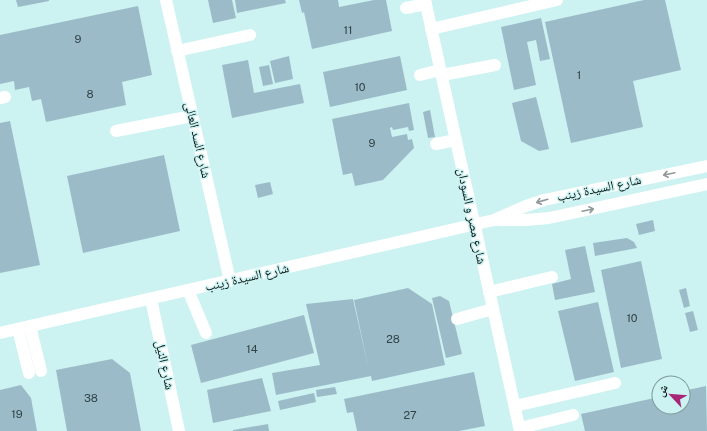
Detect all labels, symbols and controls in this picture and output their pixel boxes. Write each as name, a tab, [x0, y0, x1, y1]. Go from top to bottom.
house number: 11	[344, 24, 352, 36]
house number: 9	[75, 33, 82, 45]
house number: 1	[577, 69, 581, 81]
house number: 10	[354, 81, 366, 93]
house number: 8	[86, 88, 94, 100]
street label: شارع السد العالى	[180, 100, 214, 180]
house number: 9	[369, 137, 376, 149]
street label: شارع مصر و السودان	[452, 166, 490, 266]
one-way arrow	[663, 170, 676, 178]
street label: شارع السيدة زينب	[556, 172, 643, 206]
one-way arrow	[535, 198, 548, 205]
one-way arrow	[581, 205, 594, 213]
street label: شارع السيدة زينب	[204, 260, 291, 296]
house number: 10	[626, 312, 638, 324]
house number: 28	[386, 333, 400, 345]
street label: شارع النيل	[151, 339, 178, 391]
house number: 14	[246, 343, 258, 355]
north arrow	[651, 375, 691, 415]
text: ش	[654, 382, 672, 399]
house number: 38	[84, 392, 98, 404]
house number: 19	[11, 408, 23, 420]
house number: 27	[403, 409, 417, 421]

